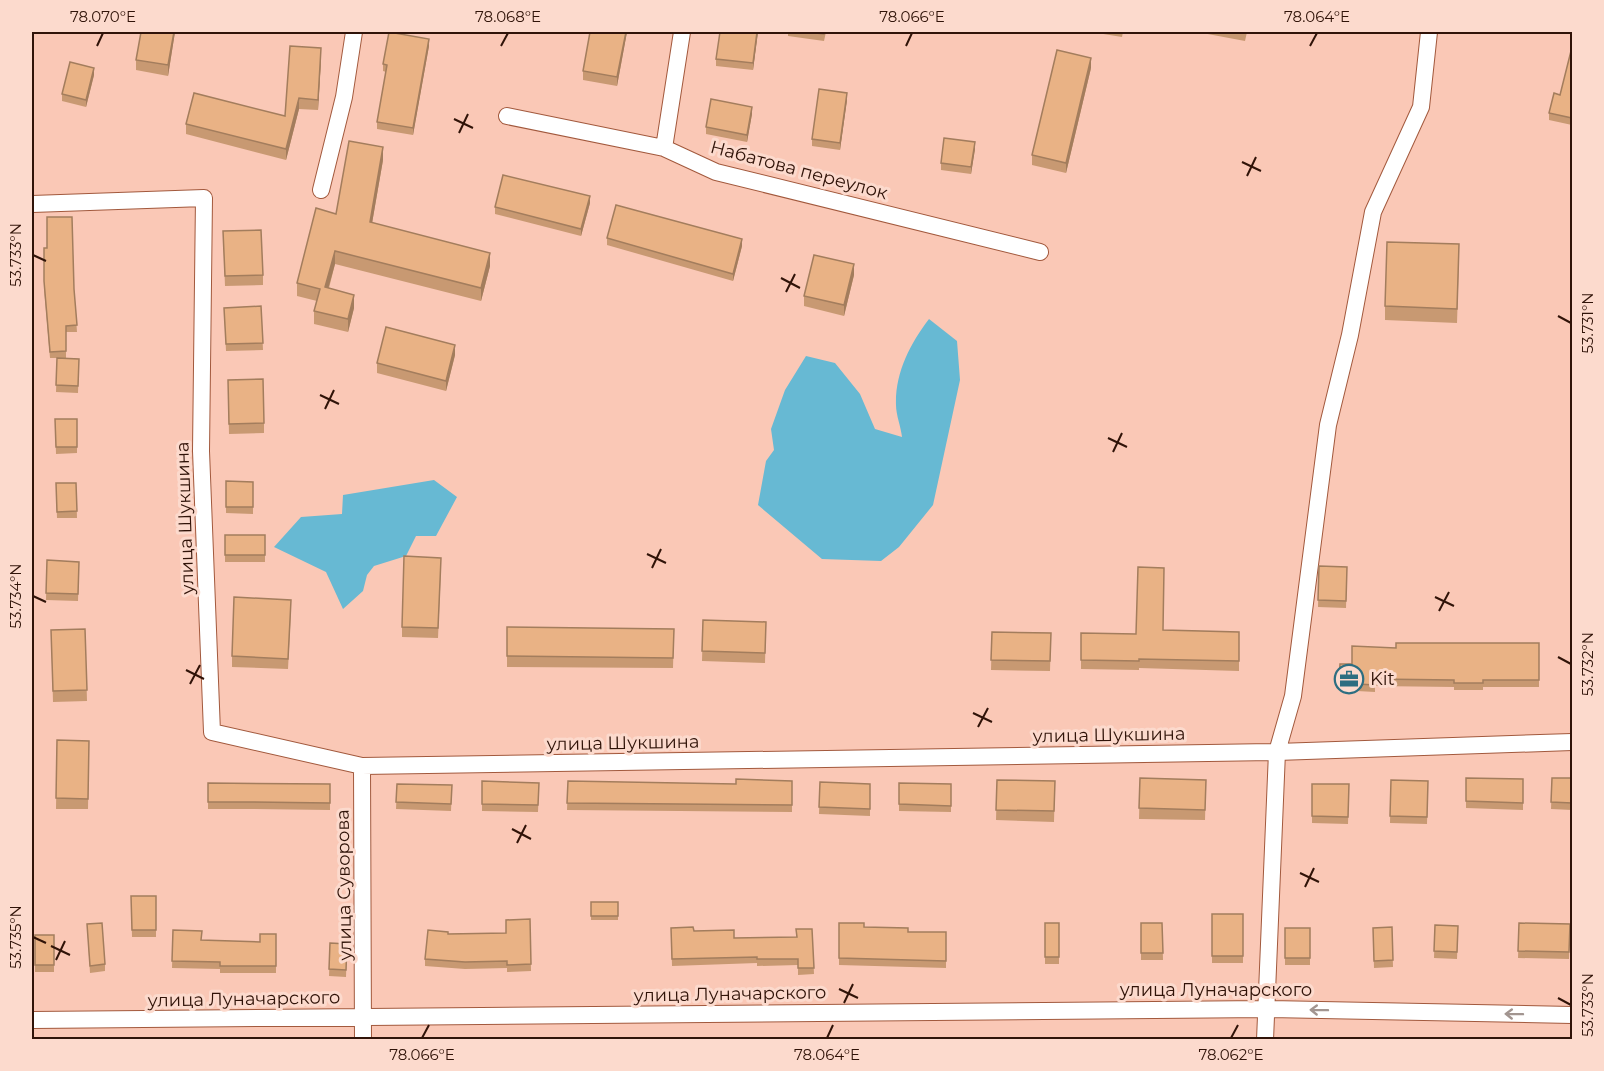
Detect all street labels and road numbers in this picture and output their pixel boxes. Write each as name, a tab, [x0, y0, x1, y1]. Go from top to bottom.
street label: Набатова переулок	[708, 136, 891, 204]
street label: улица Шукшина	[171, 441, 199, 596]
street label: улица Шукшина	[1031, 723, 1186, 747]
street label: улица Шукшина	[545, 731, 700, 755]
street label: улица Суворова	[332, 809, 356, 962]
street label: улица Луначарского	[1119, 979, 1312, 1001]
street label: улица Луначарского	[632, 981, 827, 1007]
street label: улица Луначарского	[146, 986, 341, 1012]

